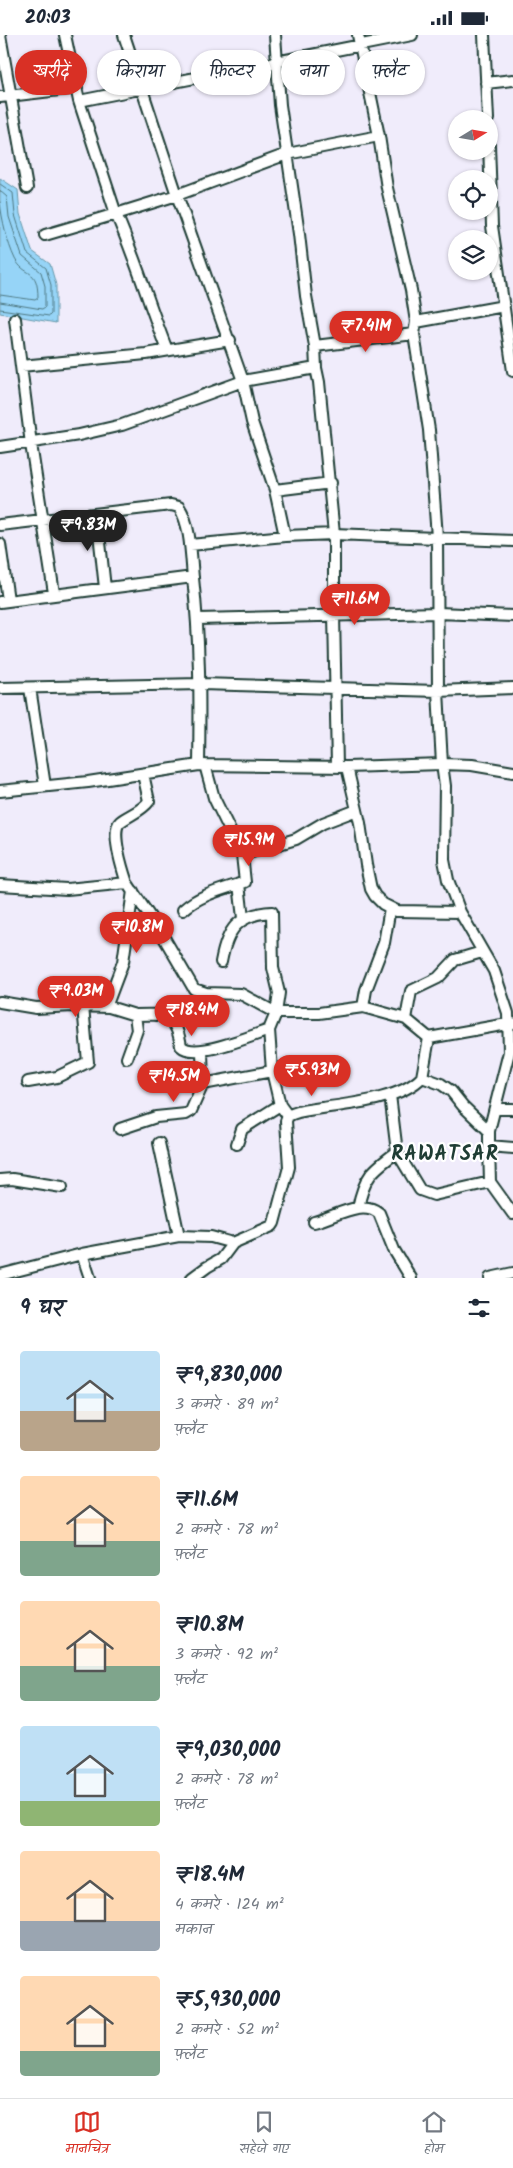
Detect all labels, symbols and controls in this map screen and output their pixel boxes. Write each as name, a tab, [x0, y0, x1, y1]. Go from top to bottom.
text: 20:03	[25, 3, 71, 33]
chip: खरीदें	[15, 50, 87, 95]
chip: किराया	[97, 50, 181, 95]
chip: फ़िल्टर	[191, 50, 271, 95]
chip: नया	[281, 50, 345, 95]
chip: फ़्लैट	[355, 50, 425, 95]
north arrow	[448, 110, 498, 160]
map controls	[448, 110, 498, 280]
button: locate	[448, 170, 498, 220]
button: layers	[448, 230, 498, 280]
pin: ₹7.41M	[325, 311, 407, 353]
text: ₹7.41M	[341, 314, 391, 339]
pin: ₹9.83M	[47, 509, 129, 552]
text: ₹9.83M	[60, 513, 116, 538]
pin: ₹11.6M	[314, 583, 396, 626]
text: ₹11.6M	[331, 587, 379, 612]
pin: ₹15.9M	[208, 825, 290, 867]
text: ₹15.9M	[224, 828, 274, 853]
pin: ₹10.8M	[96, 911, 178, 954]
text: ₹10.8M	[111, 915, 163, 940]
pin: ₹9.03M	[35, 975, 117, 1018]
text: ₹9.03M	[49, 979, 103, 1004]
pin: ₹18.4M	[151, 995, 233, 1037]
text: ₹18.4M	[166, 998, 218, 1023]
pin: ₹5.93M	[271, 1055, 353, 1097]
text: ₹5.93M	[285, 1058, 339, 1083]
pin: ₹14.5M	[133, 1061, 215, 1103]
text: ₹14.5M	[148, 1064, 200, 1089]
district label: RAWATSAR	[391, 1139, 499, 1171]
text: 9 घर	[20, 1292, 63, 1325]
icon: filters	[465, 1294, 493, 1322]
text: ₹9,830,000	[175, 1359, 282, 1392]
icon: home	[60, 1371, 120, 1431]
text: 3 कमरे · 89 m²	[175, 1392, 278, 1417]
text: फ़्लैट	[175, 1417, 206, 1442]
text: ₹11.6M	[175, 1484, 238, 1517]
icon: home	[60, 1496, 120, 1556]
text: 2 कमरे · 78 m²	[175, 1517, 278, 1542]
text: फ़्लैट	[175, 1542, 206, 1567]
text: ₹10.8M	[175, 1609, 244, 1642]
icon: home	[60, 1621, 120, 1681]
text: 3 कमरे · 92 m²	[175, 1642, 278, 1667]
text: फ़्लैट	[175, 1667, 206, 1692]
text: ₹9,030,000	[175, 1734, 280, 1767]
icon: home	[60, 1746, 120, 1806]
text: 2 कमरे · 78 m²	[175, 1767, 278, 1792]
text: फ़्लैट	[175, 1792, 206, 1817]
text: ₹18.4M	[175, 1859, 244, 1892]
icon: home	[60, 1871, 120, 1931]
text: 4 कमरे · 124 m²	[175, 1892, 284, 1917]
text: मकान	[175, 1917, 212, 1942]
text: ₹5,930,000	[175, 1984, 280, 2017]
icon: home	[60, 1996, 120, 2056]
text: 2 कमरे · 52 m²	[175, 2017, 279, 2042]
text: फ़्लैट	[175, 2042, 206, 2067]
tab: मानचित्र	[65, 2108, 109, 2160]
tab: सहेजे गए	[239, 2108, 289, 2160]
tab: होम	[420, 2108, 448, 2160]

